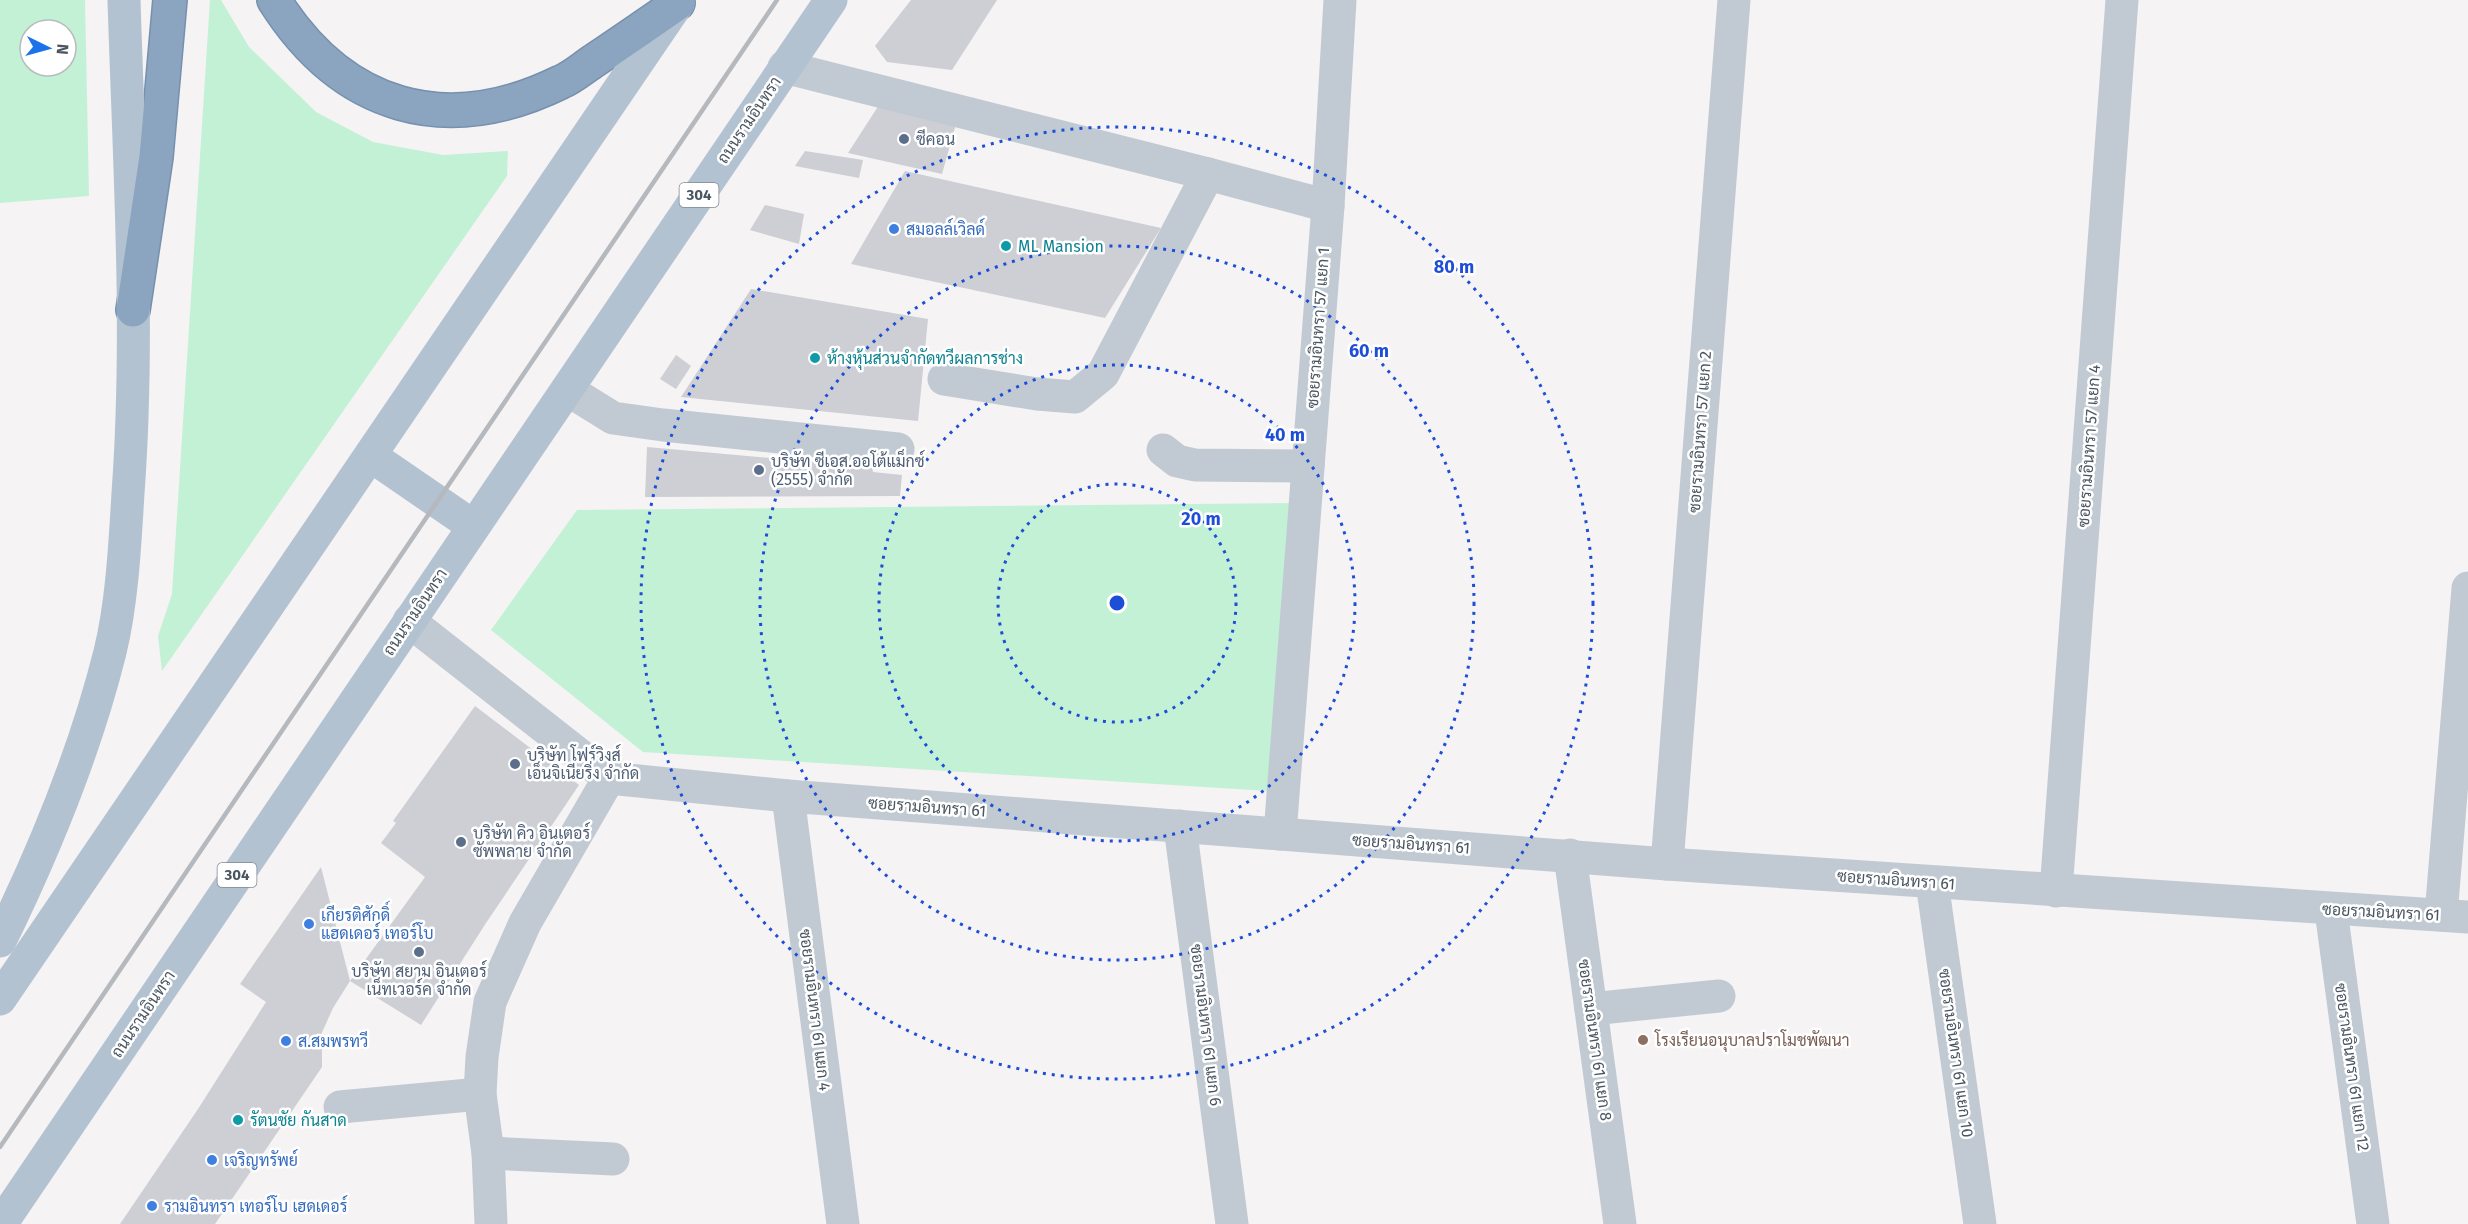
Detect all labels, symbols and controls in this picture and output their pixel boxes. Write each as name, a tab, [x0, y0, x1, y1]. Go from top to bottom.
north arrow	[18, 18, 78, 78]
text: N	[53, 43, 72, 55]
street label: ถนนรามอินทรา	[713, 73, 785, 167]
place label: ซีคอน	[916, 128, 955, 149]
marker: ซีคอน	[897, 132, 911, 146]
road number: 304	[680, 183, 718, 207]
place label: สมอลล์เวิลด์	[906, 217, 985, 239]
marker: สมอลล์เวิลด์	[887, 222, 901, 236]
place label: ML Mansion	[1018, 237, 1104, 256]
marker: ML Mansion	[999, 239, 1013, 253]
street label: ซอยรามอินทรา 57 แยก 1	[1303, 247, 1333, 409]
text: 80 m	[1434, 256, 1474, 278]
text: 60 m	[1349, 340, 1389, 362]
place label: ห้างหุ้นส่วนจำกัดทวีผลการช่าง	[827, 347, 1023, 370]
street label: ซอยรามอินทรา 57 แยก 2	[1685, 350, 1715, 514]
marker: ห้างหุ้นส่วนจำกัดทวีผลการช่าง	[808, 351, 822, 365]
street label: ซอยรามอินทรา 57 แยก 4	[2074, 364, 2104, 528]
text: 40 m	[1265, 424, 1305, 446]
place label: บริษัท ซีเอส.ออโต้แม็กซ์ (2555) จำกัด	[771, 448, 925, 489]
marker: บริษัท ซีเอส.ออโต้แม็กซ์ (2555) จำกัด	[752, 463, 766, 477]
text: 20 m	[1181, 508, 1221, 530]
street label: ถนนรามอินทรา	[379, 565, 451, 659]
centre of rings	[1107, 593, 1127, 613]
place label: บริษัท โฟร์วิงส์ เอ็นจิเนียริ่ง จำกัด	[527, 743, 639, 783]
marker: บริษัท โฟร์วิงส์ เอ็นจิเนียริ่ง จำกัด	[508, 757, 522, 771]
street label: ซอยรามอินทรา 61	[867, 793, 987, 821]
place label: บริษัท คิว อินเตอร์ ซัพพลาย จำกัด	[473, 821, 590, 861]
street label: ซอยรามอินทรา 61	[1351, 830, 1471, 858]
marker: บริษัท คิว อินเตอร์ ซัพพลาย จำกัด	[454, 835, 468, 849]
road number: 304	[218, 863, 256, 887]
street label: ซอยรามอินทรา 61	[1836, 866, 1956, 894]
street label: ซอยรามอินทรา 61	[2321, 899, 2441, 925]
place label: เกียรติศักดิ์ แฮดเดอร์ เทอร์โบ	[321, 900, 434, 943]
marker: เกียรติศักดิ์ แฮดเดอร์ เทอร์โบ	[302, 917, 316, 931]
street label: ซอยรามอินทรา 61 แยก 4	[796, 928, 834, 1092]
street label: ซอยรามอินทรา 61 แยก 6	[1187, 943, 1225, 1107]
marker: บริษัท สยาม อินเตอร์ เน็ทเวอร์ค จำกัด	[412, 945, 426, 959]
street label: ซอยรามอินทรา 61 แยก 8	[1574, 958, 1616, 1122]
place label: บริษัท สยาม อินเตอร์ เน็ทเวอร์ค จำกัด	[351, 959, 487, 999]
street label: ถนนรามอินทรา	[107, 967, 179, 1061]
street label: ซอยรามอินทรา 61 แยก 10	[1935, 967, 1977, 1139]
street label: ซอยรามอินทรา 61 แยก 12	[2331, 982, 2373, 1152]
place label: โรงเรียนอนุบาลปราโมชพัฒนา	[1654, 1029, 1849, 1052]
place label: ส.สมพรทวี	[298, 1030, 368, 1051]
marker: โรงเรียนอนุบาลปราโมชพัฒนา	[1636, 1033, 1650, 1047]
marker: ส.สมพรทวี	[279, 1034, 293, 1048]
place label: รัตนชัย กันสาด	[250, 1110, 347, 1130]
marker: รัตนชัย กันสาด	[231, 1113, 245, 1127]
place label: เจริญทรัพย์	[224, 1148, 298, 1170]
marker: เจริญทรัพย์	[205, 1153, 219, 1167]
place label: รามอินทรา เทอร์โบ เฮดเดอร์	[164, 1194, 348, 1216]
marker: รามอินทรา เทอร์โบ เฮดเดอร์	[145, 1199, 159, 1213]

